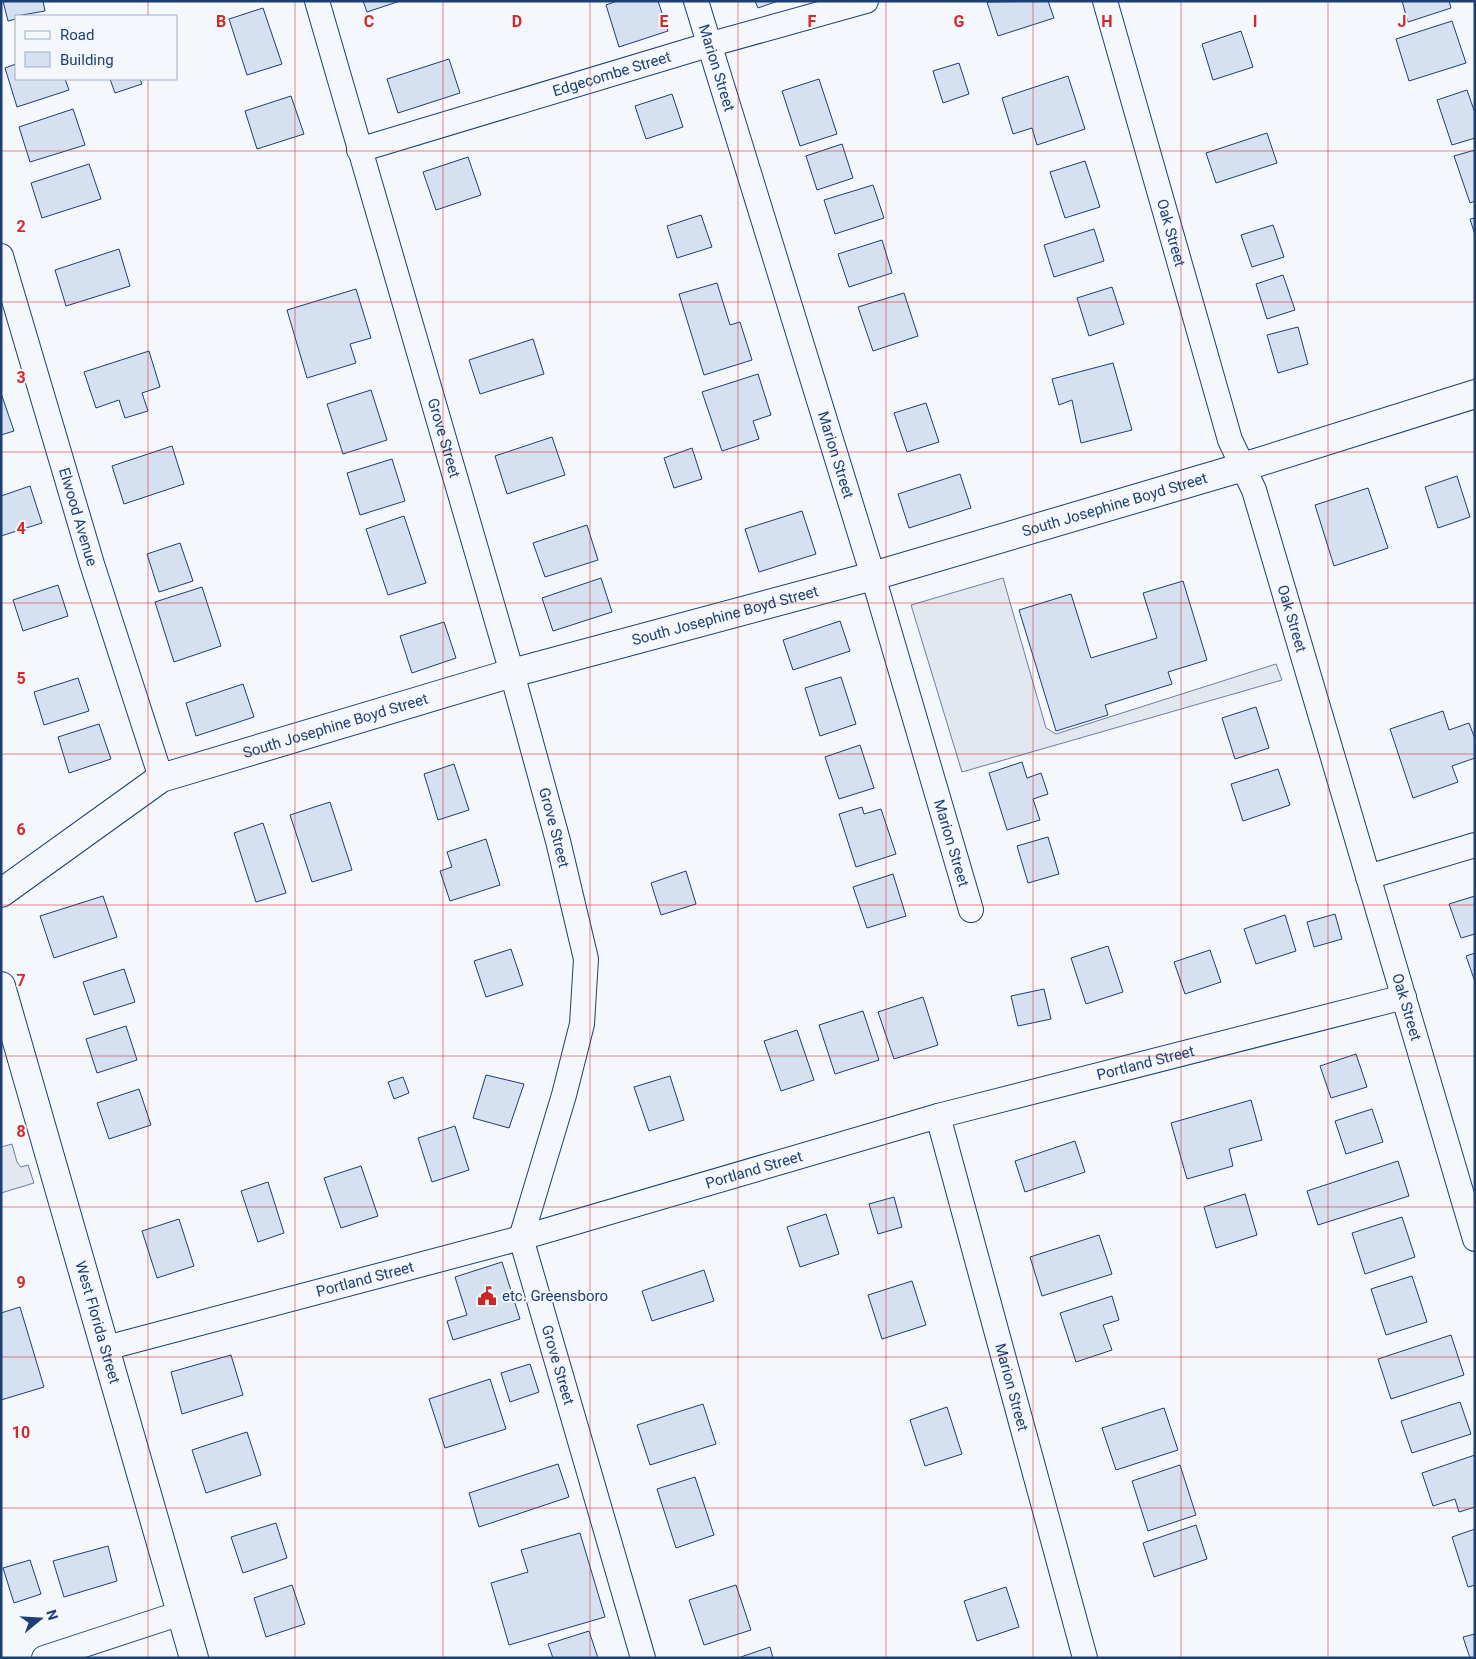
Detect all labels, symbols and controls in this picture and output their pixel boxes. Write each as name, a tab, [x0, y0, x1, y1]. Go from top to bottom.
text: B	[216, 12, 226, 31]
text: C	[364, 12, 374, 31]
text: D	[512, 12, 522, 31]
text: E	[660, 12, 669, 31]
text: F	[808, 12, 817, 31]
text: G	[954, 12, 965, 31]
text: H	[1101, 12, 1113, 31]
text: I	[1253, 12, 1257, 31]
text: J	[1398, 12, 1406, 31]
legend	[15, 15, 178, 80]
street label: Marion Street	[695, 22, 738, 114]
text: Road	[60, 26, 94, 44]
street label: Edgecombe Street	[551, 48, 673, 100]
text: Building	[60, 51, 114, 69]
street label: Oak Street	[1153, 197, 1189, 269]
text: 2	[16, 217, 26, 236]
text: 3	[16, 368, 26, 387]
street label: Grove Street	[424, 396, 464, 480]
street label: Marion Street	[814, 409, 858, 501]
street label: Elwood Avenue	[55, 465, 101, 568]
street label: South Josephine Boyd Street	[1020, 469, 1209, 541]
text: 4	[16, 519, 26, 538]
street label: South Josephine Boyd Street	[630, 582, 820, 649]
street label: Oak Street	[1273, 583, 1310, 655]
text: 5	[16, 669, 26, 688]
street label: South Josephine Boyd Street	[241, 690, 430, 762]
street label: Grove Street	[535, 786, 573, 870]
street label: Marion Street	[930, 797, 973, 889]
text: 6	[16, 820, 26, 839]
text: 7	[16, 971, 26, 990]
street label: Oak Street	[1388, 971, 1425, 1043]
street label: Portland Street	[1095, 1042, 1196, 1084]
text: 8	[16, 1122, 26, 1141]
street label: Portland Street	[703, 1147, 805, 1193]
street label: Portland Street	[314, 1258, 416, 1301]
street label: West Florida Street	[71, 1259, 124, 1386]
text: 9	[16, 1273, 26, 1292]
public building icon: etc. Greensboro	[476, 1285, 498, 1307]
place label: etc. Greensboro	[502, 1287, 608, 1305]
street label: Grove Street	[538, 1323, 578, 1407]
street label: Marion Street	[991, 1341, 1032, 1433]
text: 10	[12, 1423, 30, 1442]
north arrow	[15, 1594, 65, 1644]
text: N	[43, 1608, 62, 1622]

